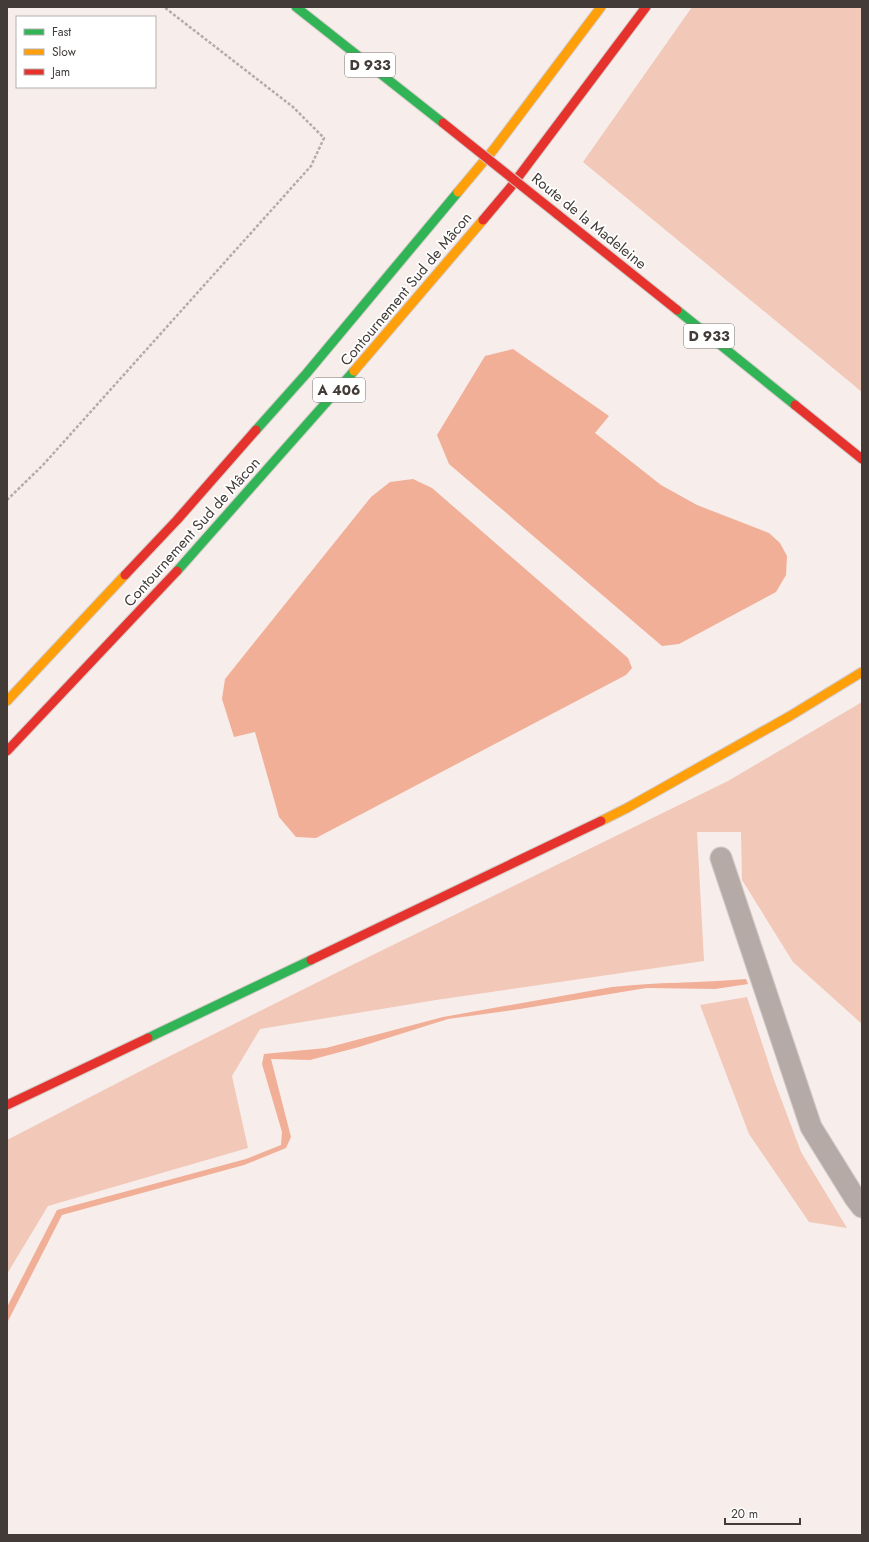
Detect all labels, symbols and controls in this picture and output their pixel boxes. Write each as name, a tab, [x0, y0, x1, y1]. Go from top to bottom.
legend	[16, 16, 156, 88]
text: Fast	[52, 23, 71, 41]
text: Slow	[52, 43, 77, 61]
road number: D 933	[345, 53, 395, 77]
text: Jam	[50, 63, 70, 81]
street label: Route de la Madeleine	[527, 168, 652, 275]
street label: Contournement Sud de Mâcon	[335, 207, 477, 371]
road number: D 933	[684, 324, 734, 348]
road number: A 406	[313, 378, 365, 402]
street label: Contournement Sud de Mâcon	[119, 452, 265, 612]
scale bar	[725, 1500, 800, 1526]
text: 20 m	[731, 1505, 758, 1523]

